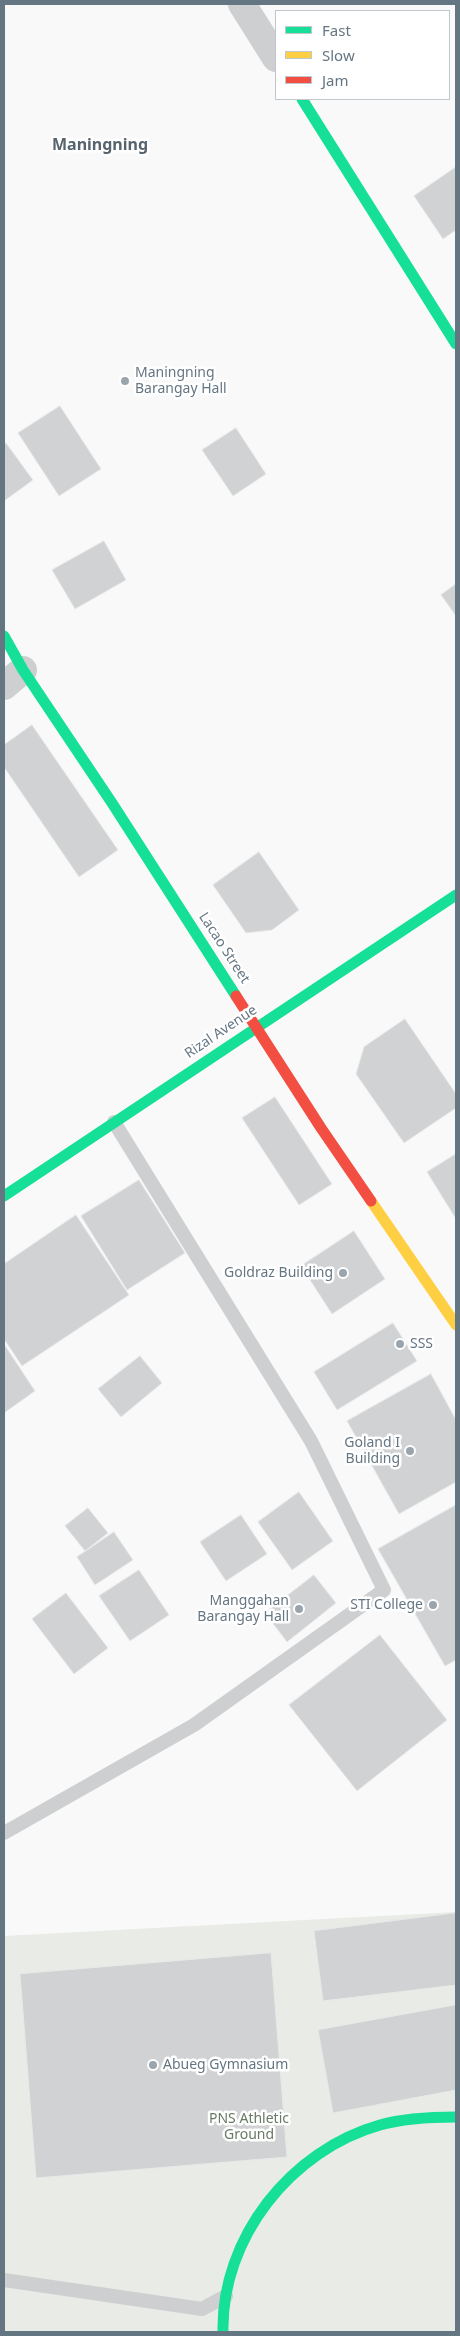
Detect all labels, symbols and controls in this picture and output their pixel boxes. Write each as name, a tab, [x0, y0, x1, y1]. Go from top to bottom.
legend	[275, 10, 450, 100]
text: Fast	[322, 20, 351, 40]
text: Slow	[322, 45, 355, 65]
text: Jam	[322, 70, 349, 90]
district label: Maningning	[52, 135, 148, 155]
place label: Maningning Barangay Hall	[135, 365, 227, 398]
marker: Maningning Barangay Hall	[119, 375, 131, 387]
street label: Lacao Street	[195, 909, 253, 987]
street label: Rizal Avenue	[182, 1002, 260, 1062]
place label: Goldraz Building	[224, 1265, 333, 1281]
marker: Goldraz Building	[337, 1267, 349, 1279]
place label: SSS	[410, 1336, 433, 1352]
marker: SSS	[394, 1338, 406, 1350]
place label: Goland I Building	[344, 1435, 400, 1468]
marker: Goland I Building	[404, 1445, 416, 1457]
place label: Manggahan Barangay Hall	[197, 1593, 289, 1625]
place label: STI College	[350, 1597, 423, 1613]
marker: STI College	[427, 1599, 439, 1611]
marker: Manggahan Barangay Hall	[293, 1603, 305, 1615]
place label: Abueg Gymnasium	[163, 2057, 288, 2073]
marker: Abueg Gymnasium	[147, 2059, 159, 2071]
park label: PNS Athletic Ground	[209, 2111, 289, 2144]

